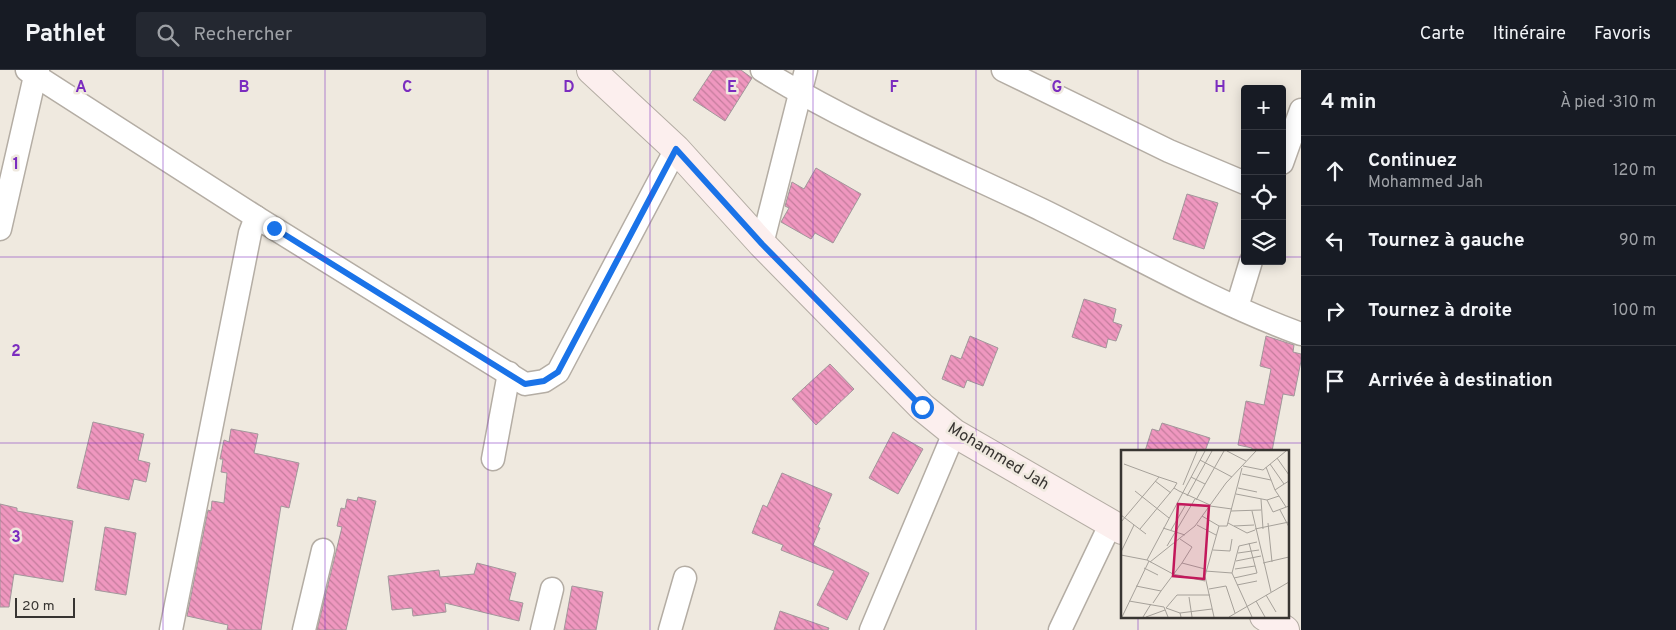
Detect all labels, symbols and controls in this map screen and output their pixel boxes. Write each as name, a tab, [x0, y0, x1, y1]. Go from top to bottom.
search box	[136, 12, 486, 57]
text: Pathlet	[25, 20, 106, 50]
icon: search	[154, 21, 182, 49]
text: Rechercher	[194, 23, 292, 47]
text: Carte	[1420, 23, 1465, 46]
text: Itinéraire	[1493, 23, 1566, 46]
text: Favoris	[1594, 23, 1651, 46]
text: A	[75, 78, 87, 98]
text: B	[238, 78, 250, 98]
text: C	[402, 78, 412, 98]
text: D	[563, 78, 575, 98]
text: E	[727, 78, 737, 98]
text: F	[889, 78, 899, 98]
text: G	[1052, 78, 1062, 98]
text: H	[1214, 78, 1226, 98]
map controls	[1241, 85, 1286, 265]
button: +	[1241, 85, 1286, 130]
text: 4 min	[1321, 89, 1377, 116]
text: À pied · 310 m	[1560, 93, 1656, 113]
button: −	[1241, 130, 1286, 175]
text: Continuez	[1368, 149, 1457, 173]
text: 1	[13, 155, 19, 175]
icon: ahead	[1321, 157, 1349, 185]
text: 120 m	[1613, 161, 1656, 181]
text: Mohammed Jah	[1368, 173, 1483, 193]
button: locate	[1241, 175, 1286, 220]
route end	[263, 217, 286, 240]
button: layers	[1241, 220, 1286, 265]
icon: left	[1321, 227, 1349, 255]
text: Tournez à gauche	[1368, 229, 1525, 253]
text: 90 m	[1619, 231, 1656, 251]
icon: right	[1321, 297, 1349, 325]
text: Tournez à droite	[1368, 299, 1512, 323]
text: 100 m	[1612, 301, 1656, 321]
text: 2	[11, 342, 21, 362]
icon: arrive	[1321, 367, 1349, 395]
text: Arrivée à destination	[1368, 369, 1553, 393]
route start	[911, 396, 934, 419]
street label: Mohammed Jah	[944, 419, 1052, 495]
inset map	[1121, 450, 1288, 618]
text: 3	[11, 528, 21, 548]
scale bar	[15, 595, 75, 618]
text: 20 m	[22, 598, 55, 615]

